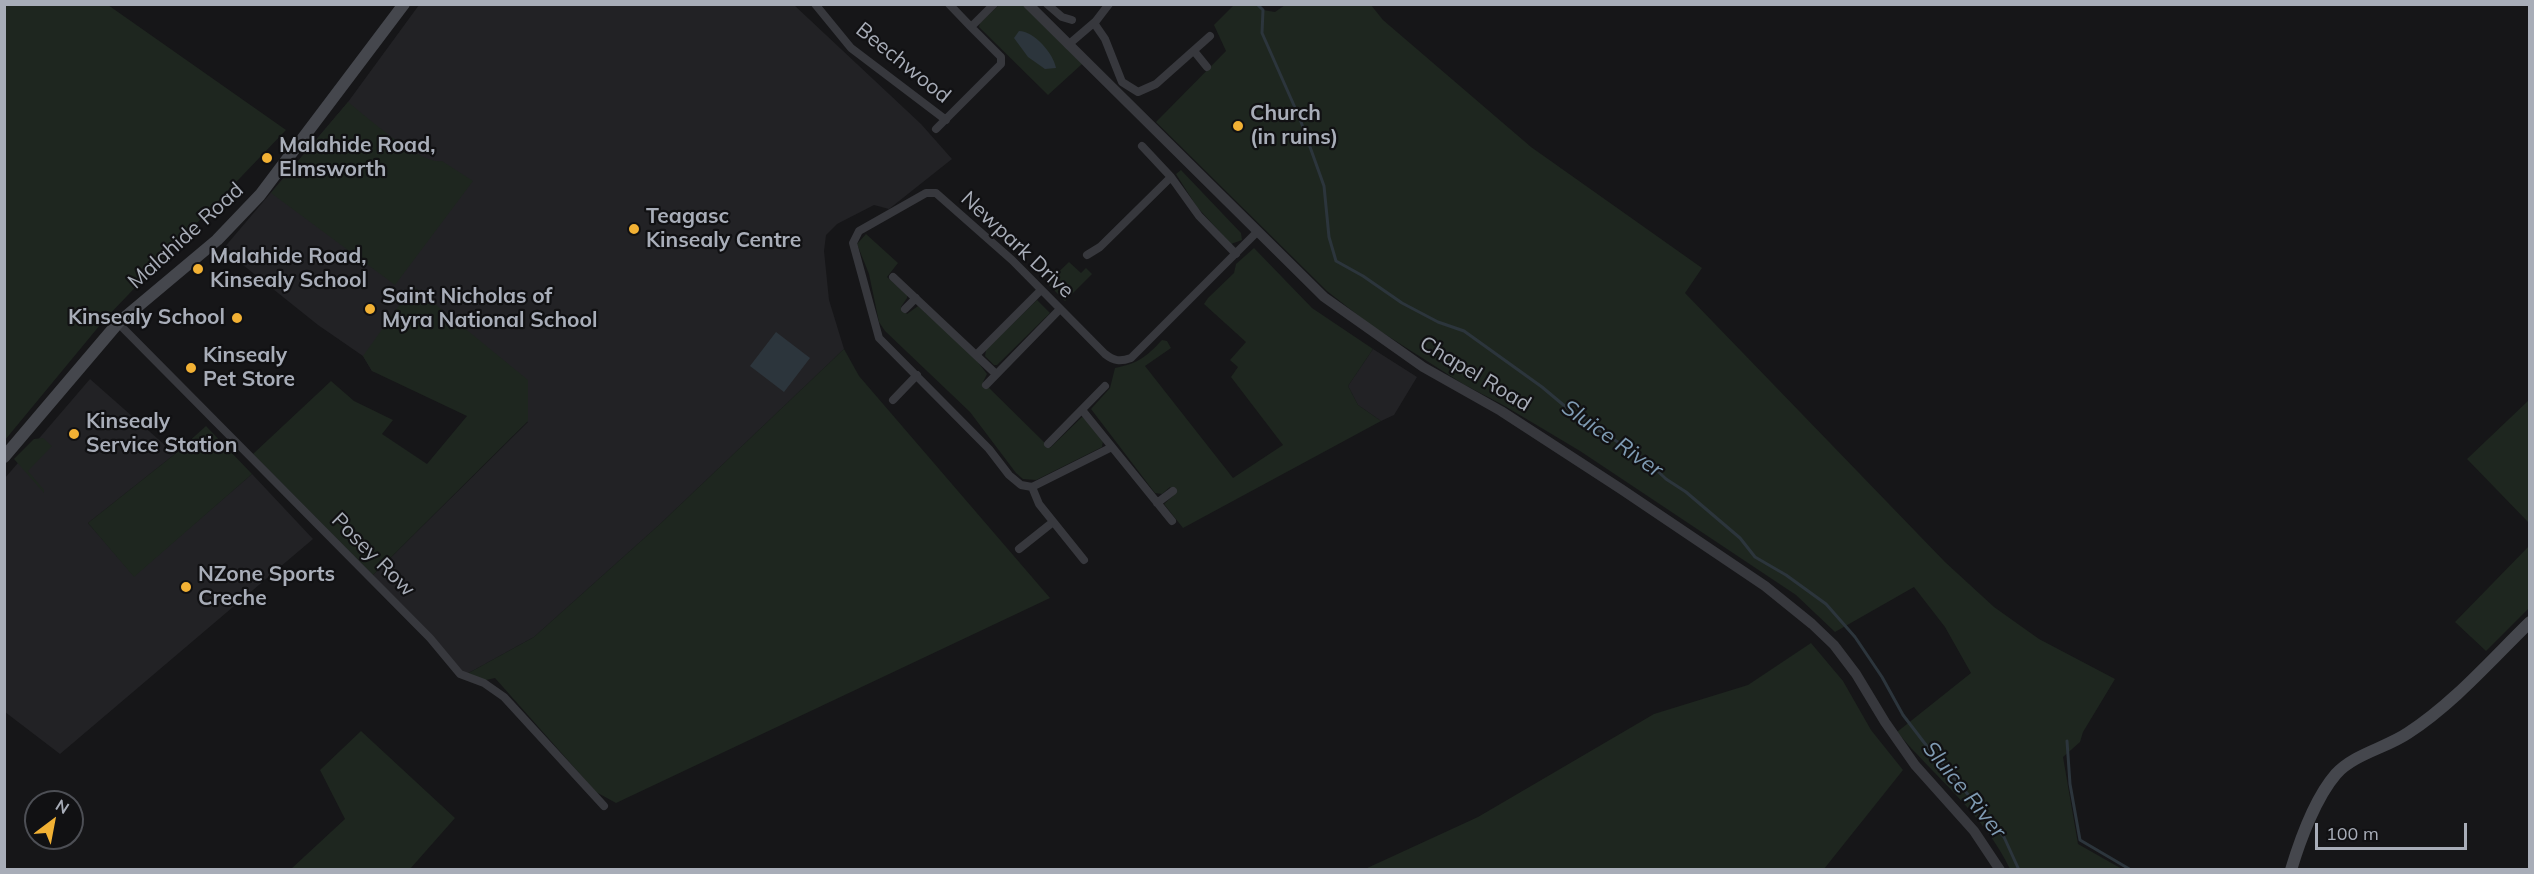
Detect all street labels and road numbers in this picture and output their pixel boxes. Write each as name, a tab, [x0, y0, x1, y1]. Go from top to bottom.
street label: Beechwood	[851, 17, 955, 109]
street label: Malahide Road	[123, 178, 249, 294]
street label: Newpark Drive	[955, 186, 1079, 304]
street label: Chapel Road	[1415, 331, 1535, 417]
street label: Posey Row	[326, 508, 420, 602]

